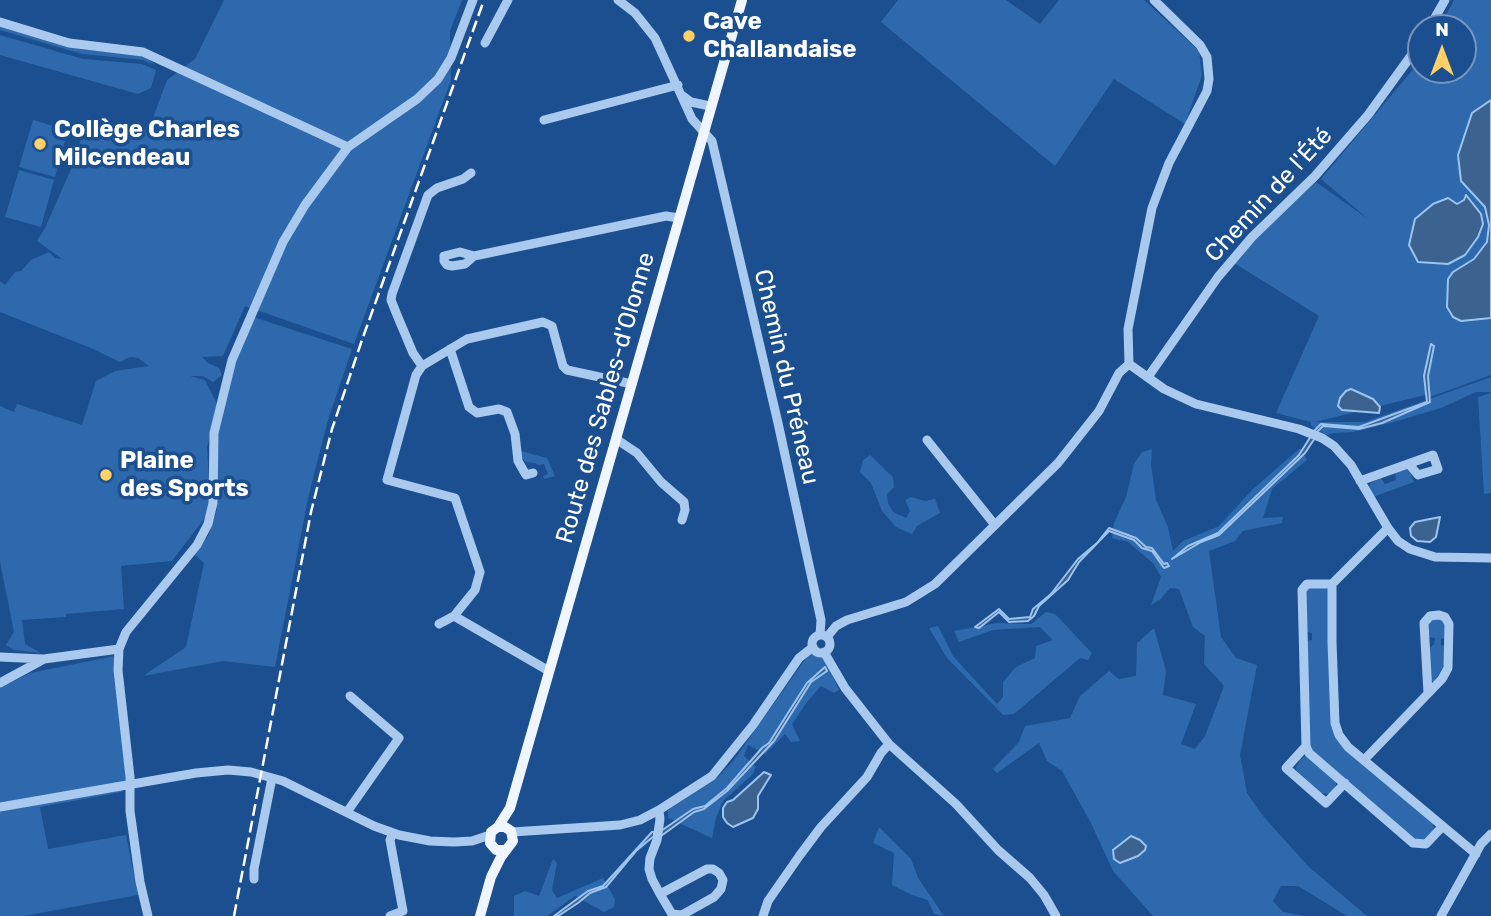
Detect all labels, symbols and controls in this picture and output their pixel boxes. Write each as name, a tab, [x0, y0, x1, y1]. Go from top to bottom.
place label: Cave Challandaise	[703, 8, 857, 64]
north arrow	[1407, 14, 1477, 84]
text: N	[1435, 18, 1449, 41]
marker: Cave Challandaise	[681, 28, 697, 44]
place label: Collège Charles Milcendeau	[54, 116, 240, 172]
street label: Chemin de l'Été	[1199, 122, 1339, 268]
marker: Collège Charles Milcendeau	[32, 136, 48, 152]
street label: Route des Sables-d'Olonne	[551, 249, 661, 547]
street label: Chemin du Préneau	[747, 267, 825, 487]
place label: Plaine des Sports	[120, 447, 249, 503]
marker: Plaine des Sports	[98, 467, 114, 483]

